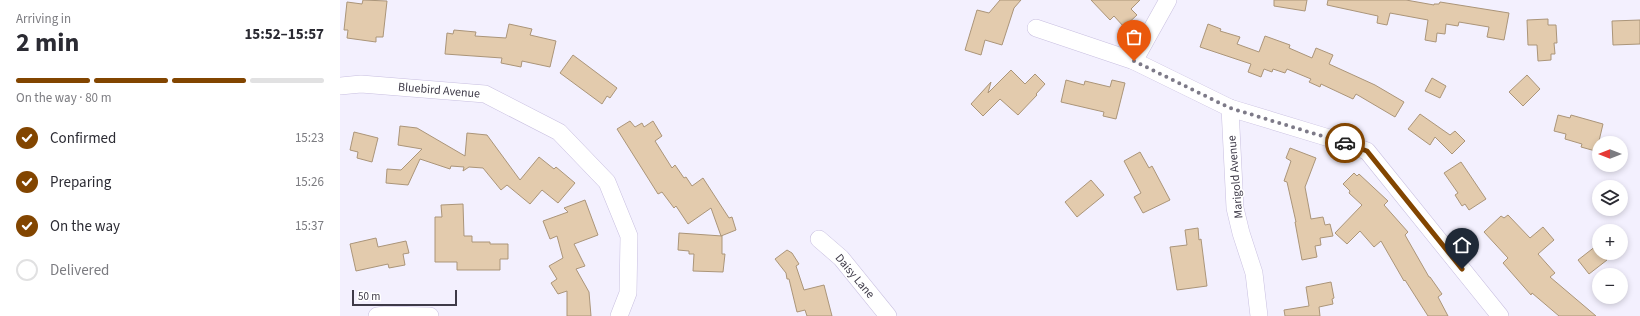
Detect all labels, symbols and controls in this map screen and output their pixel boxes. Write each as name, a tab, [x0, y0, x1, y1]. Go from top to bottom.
text: Arriving in	[16, 10, 71, 28]
pin	[1117, 20, 1151, 61]
text: 2 min	[16, 24, 79, 61]
text: 15:52–15:57	[244, 24, 324, 45]
icon: bag	[1123, 26, 1145, 48]
street label: Bluebird Avenue	[397, 78, 481, 103]
text: On the way · 80 m	[16, 89, 111, 107]
courier	[1325, 123, 1365, 163]
icon: check	[16, 127, 38, 149]
text: Confirmed	[50, 128, 116, 149]
text: 15:23	[295, 129, 324, 147]
icon: car	[1334, 132, 1356, 154]
street label: Marigold Avenue	[1223, 135, 1248, 219]
north arrow	[1592, 136, 1628, 172]
map controls	[1592, 136, 1628, 304]
icon: check	[16, 171, 38, 193]
text: Preparing	[50, 172, 111, 193]
text: 15:26	[295, 173, 324, 191]
button: layers	[1592, 180, 1628, 216]
icon: check	[16, 215, 38, 237]
text: On the way	[50, 216, 120, 237]
text: 15:37	[295, 217, 324, 235]
button: +	[1592, 224, 1628, 260]
pin	[1445, 228, 1479, 269]
icon: home	[1451, 234, 1473, 256]
street label: Daisy Lane	[831, 250, 878, 302]
text: Delivered	[50, 260, 109, 281]
button: −	[1592, 268, 1628, 304]
scale bar	[352, 288, 457, 307]
text: 50 m	[358, 289, 380, 304]

